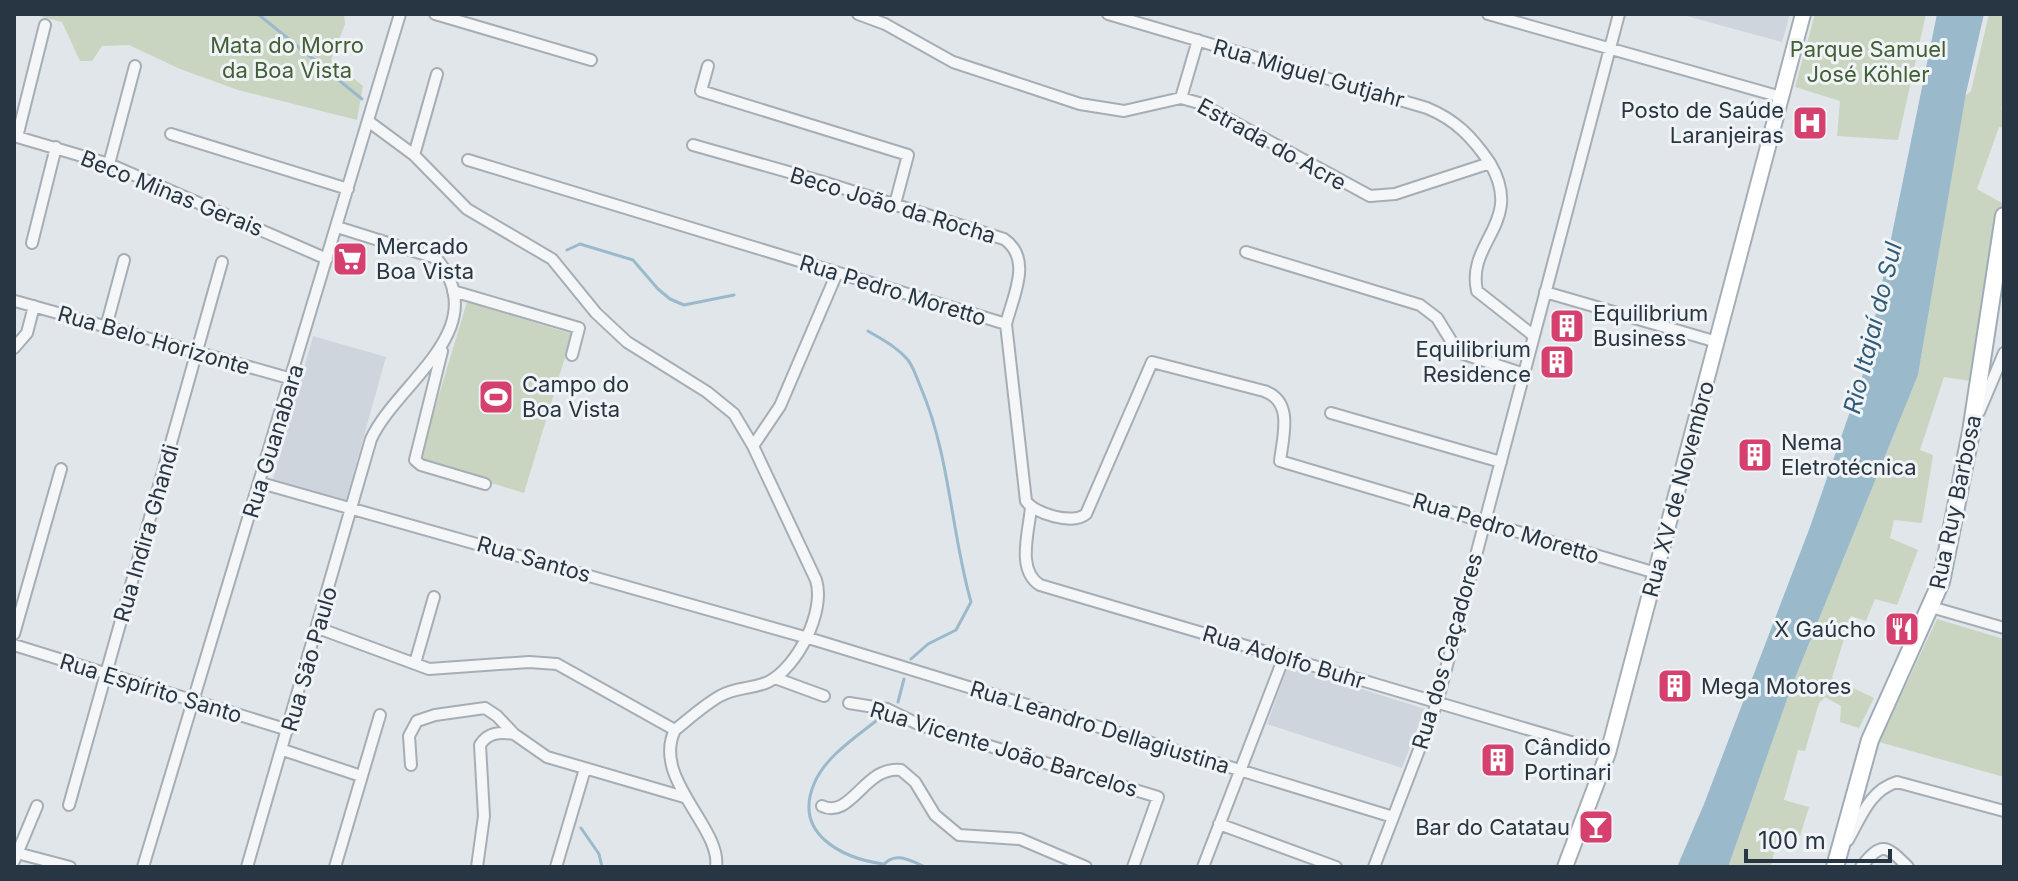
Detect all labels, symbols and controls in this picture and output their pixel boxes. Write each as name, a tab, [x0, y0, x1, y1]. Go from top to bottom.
park label: Mata do Morro da Boa Vista	[210, 32, 364, 83]
street label: Rua Miguel Gutjahr	[1210, 33, 1408, 113]
park label: Parque Samuel José Köhler	[1790, 36, 1946, 87]
street label: Estrada do Acre	[1193, 92, 1351, 196]
place label: Posto de Saúde Laranjeiras	[1621, 97, 1784, 148]
hospital icon: Posto de Saúde Laranjeiras	[1791, 104, 1829, 142]
street label: Beco Minas Gerais	[77, 145, 267, 241]
street label: Beco João da Rocha	[787, 161, 999, 249]
place label: Mercado Boa Vista	[376, 233, 474, 284]
water label: Rio Itajaí do Sul	[1837, 239, 1908, 417]
supermarket icon: Mercado Boa Vista	[331, 240, 369, 278]
street label: Rua Pedro Moretto	[796, 249, 990, 331]
street label: Rua Belo Horizonte	[55, 300, 253, 380]
place label: Equilibrium Business	[1593, 300, 1708, 351]
building icon: Equilibrium Business	[1548, 307, 1586, 345]
place label: Equilibrium Residence	[1416, 336, 1531, 387]
building icon: Equilibrium Residence	[1538, 343, 1576, 381]
street label: Rua Guanabara	[237, 361, 309, 521]
place label: Campo do Boa Vista	[522, 371, 629, 422]
sports icon: Campo do Boa Vista	[477, 378, 515, 416]
street label: Rua XV de Novembro	[1637, 378, 1719, 600]
street label: Rua Ruy Barbosa	[1924, 413, 1986, 591]
place label: Nema Eletrotécnica	[1781, 429, 1917, 480]
building icon: Nema Eletrotécnica	[1736, 436, 1774, 474]
street label: Rua Indira Ghandi	[108, 441, 184, 625]
street label: Rua Pedro Moretto	[1409, 487, 1603, 569]
street label: Rua Santos	[474, 530, 594, 588]
street label: Rua dos Caçadores	[1407, 550, 1487, 752]
street label: Rua São Paulo	[276, 584, 342, 734]
restaurant icon: X Gaúcho	[1883, 610, 1921, 648]
place label: X Gaúcho	[1774, 616, 1876, 642]
street label: Rua Adolfo Buhr	[1200, 620, 1368, 694]
street label: Rua Espírito Santo	[57, 648, 245, 728]
building icon: Mega Motores	[1656, 667, 1694, 705]
place label: Mega Motores	[1701, 673, 1851, 699]
street label: Rua Leandro Dellagiustina	[967, 675, 1233, 779]
street label: Rua Vicente João Barcelos	[867, 696, 1141, 802]
place label: Cândido Portinari	[1524, 734, 1612, 785]
building icon: Cândido Portinari	[1479, 741, 1517, 779]
bar icon: Bar do Catatau	[1577, 808, 1615, 846]
scale bar	[1746, 813, 1890, 863]
place label: Bar do Catatau	[1415, 814, 1570, 840]
text: 100 m	[1758, 826, 1826, 855]

